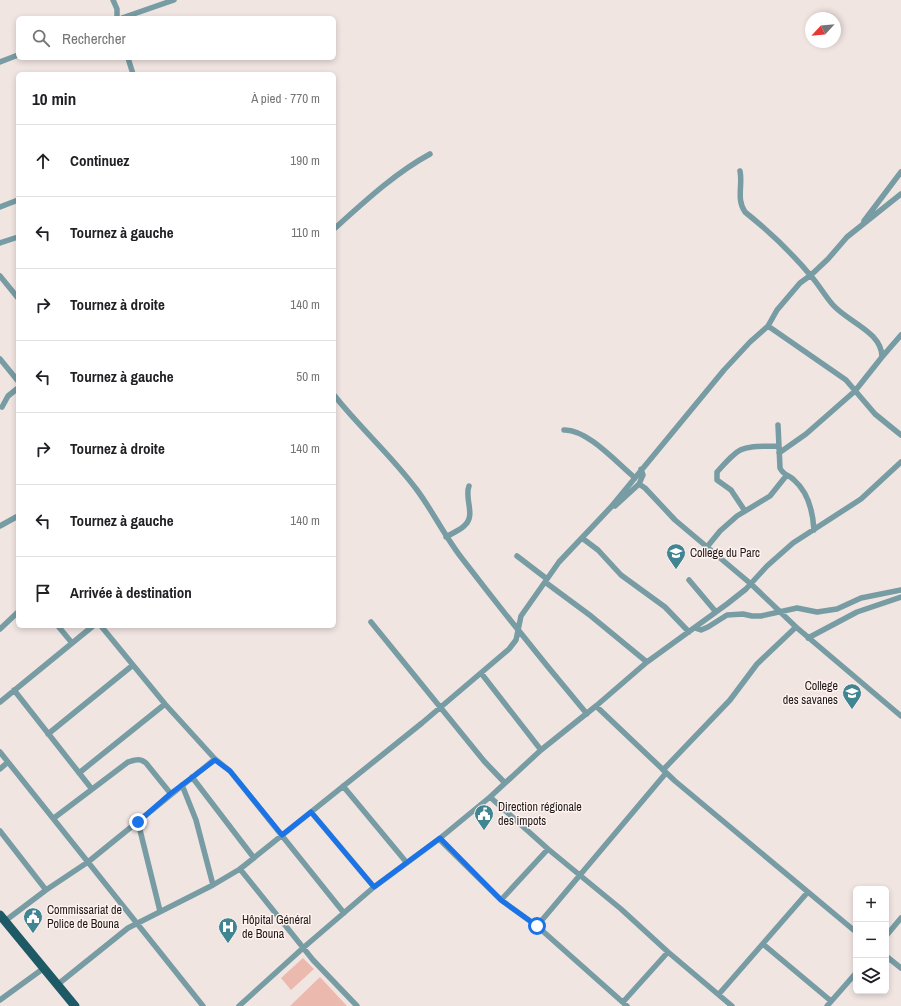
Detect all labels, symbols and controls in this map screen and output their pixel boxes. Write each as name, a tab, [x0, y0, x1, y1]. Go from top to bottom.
north arrow	[805, 12, 841, 48]
search box	[16, 16, 336, 60]
icon: search	[30, 27, 52, 49]
text: Rechercher	[62, 28, 126, 49]
text: 10 min	[32, 87, 76, 110]
text: À pied · 770 m	[251, 90, 320, 107]
icon: ahead	[32, 150, 54, 172]
text: Continuez	[70, 150, 129, 171]
text: 190 m	[290, 152, 320, 169]
icon: left	[32, 222, 54, 244]
text: Tournez à gauche	[70, 222, 174, 243]
text: 110 m	[291, 224, 320, 241]
icon: right	[32, 294, 54, 316]
text: Tournez à droite	[70, 294, 165, 315]
text: 140 m	[290, 296, 320, 313]
icon: left	[32, 366, 54, 388]
text: Tournez à gauche	[70, 366, 174, 387]
text: 50 m	[296, 368, 320, 385]
icon: right	[32, 438, 54, 460]
text: Tournez à droite	[70, 438, 165, 459]
text: 140 m	[290, 440, 320, 457]
icon: left	[32, 510, 54, 532]
text: Tournez à gauche	[70, 510, 174, 531]
text: 140 m	[290, 512, 320, 529]
school or university icon: College du Parc	[665, 542, 687, 570]
place label: College du Parc	[690, 545, 760, 561]
icon: arrive	[32, 582, 54, 604]
text: Arrivée à destination	[70, 582, 192, 603]
place label: College des savanes	[783, 678, 838, 708]
school or university icon: College des savanes	[841, 682, 863, 710]
place label: Direction régionale des impots	[498, 799, 582, 829]
public building icon: Direction régionale des impots	[473, 803, 495, 831]
route end	[129, 813, 147, 831]
map controls	[853, 886, 889, 994]
button: +	[853, 886, 889, 922]
place label: Commissariat de Police de Bouna	[47, 902, 122, 932]
public building icon: Commissariat de Police de Bouna	[22, 906, 44, 934]
place label: Hôpital Général de Bouna	[242, 912, 311, 942]
hospital icon: Hôpital Général de Bouna	[217, 916, 239, 944]
route start	[528, 917, 546, 935]
button: −	[853, 922, 889, 958]
button: layers	[853, 958, 889, 994]

